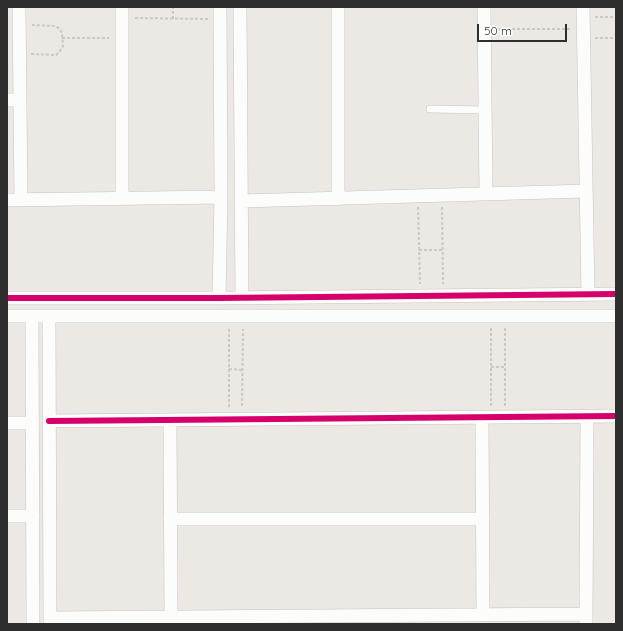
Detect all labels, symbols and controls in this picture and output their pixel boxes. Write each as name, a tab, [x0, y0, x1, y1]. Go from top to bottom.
scale bar	[479, 16, 569, 42]
text: 50 m	[484, 23, 512, 38]

